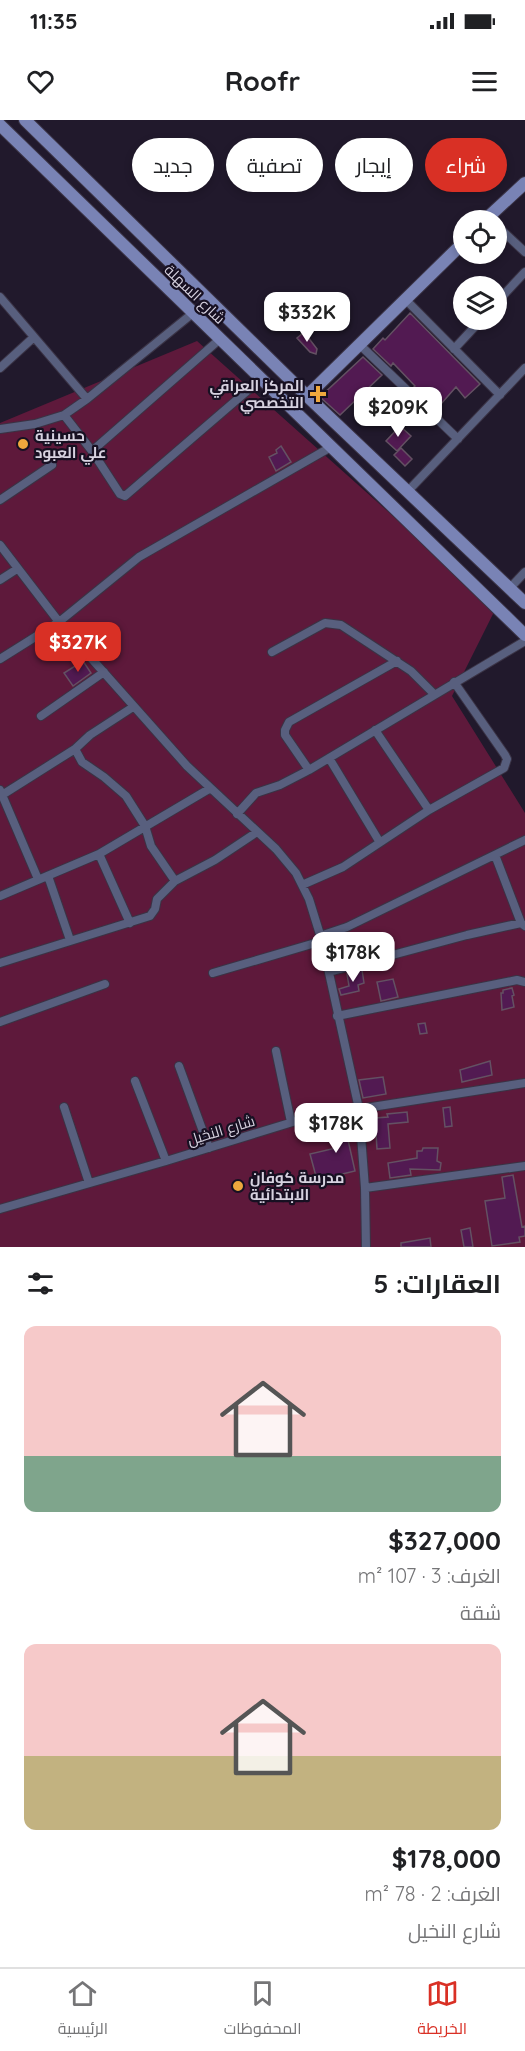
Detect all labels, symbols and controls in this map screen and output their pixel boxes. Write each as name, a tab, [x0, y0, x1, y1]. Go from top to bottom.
text: 11:35	[30, 7, 78, 35]
text: Roofr	[225, 64, 300, 98]
icon: heart	[24, 65, 57, 98]
icon: menu	[468, 65, 501, 98]
chip: جديد	[132, 138, 214, 192]
chip: تصفية	[226, 138, 323, 192]
chip: إيجار	[335, 138, 413, 192]
chip: شراء	[425, 138, 507, 192]
map controls	[453, 210, 507, 330]
button: locate	[453, 210, 507, 264]
street label: شارع السهلة	[159, 260, 229, 329]
button: layers	[453, 276, 507, 330]
pin: $332K	[265, 292, 349, 343]
text: $332K	[278, 299, 336, 324]
place label: المركز العراقي التخصصي	[209, 376, 304, 414]
marker: المركز العراقي التخصصي	[309, 385, 327, 403]
pin: $209K	[356, 387, 440, 438]
text: $209K	[368, 394, 428, 419]
place label: حسينية علي العبود	[35, 426, 106, 465]
marker: حسينية علي العبود	[16, 437, 30, 451]
pin: $327K	[36, 622, 120, 673]
text: $327K	[49, 629, 107, 654]
pin: $178K	[311, 932, 395, 983]
text: $178K	[326, 939, 380, 964]
pin: $178K	[294, 1103, 378, 1154]
text: $178K	[309, 1110, 363, 1135]
street label: شارع النخيل	[185, 1111, 258, 1151]
place label: مدرسة كوفان الابتدائية	[250, 1168, 344, 1204]
marker: مدرسة كوفان الابتدائية	[231, 1179, 245, 1193]
icon: filters	[24, 1267, 57, 1300]
text: العقارات: 5	[374, 1267, 501, 1300]
icon: home	[209, 1365, 317, 1473]
text: $327,000	[388, 1524, 501, 1557]
text: الغرف: 3 · 107 m²	[358, 1563, 501, 1588]
text: شقة	[460, 1600, 501, 1625]
icon: home	[209, 1683, 317, 1791]
text: $178,000	[392, 1842, 501, 1875]
text: الغرف: 2 · 78 m²	[364, 1881, 501, 1906]
text: شارع النخيل	[408, 1918, 501, 1943]
tab: الرئيسية	[58, 1977, 108, 2043]
tab: المحفوظات	[224, 1977, 302, 2043]
tab: الخريطة	[417, 1977, 467, 2043]

